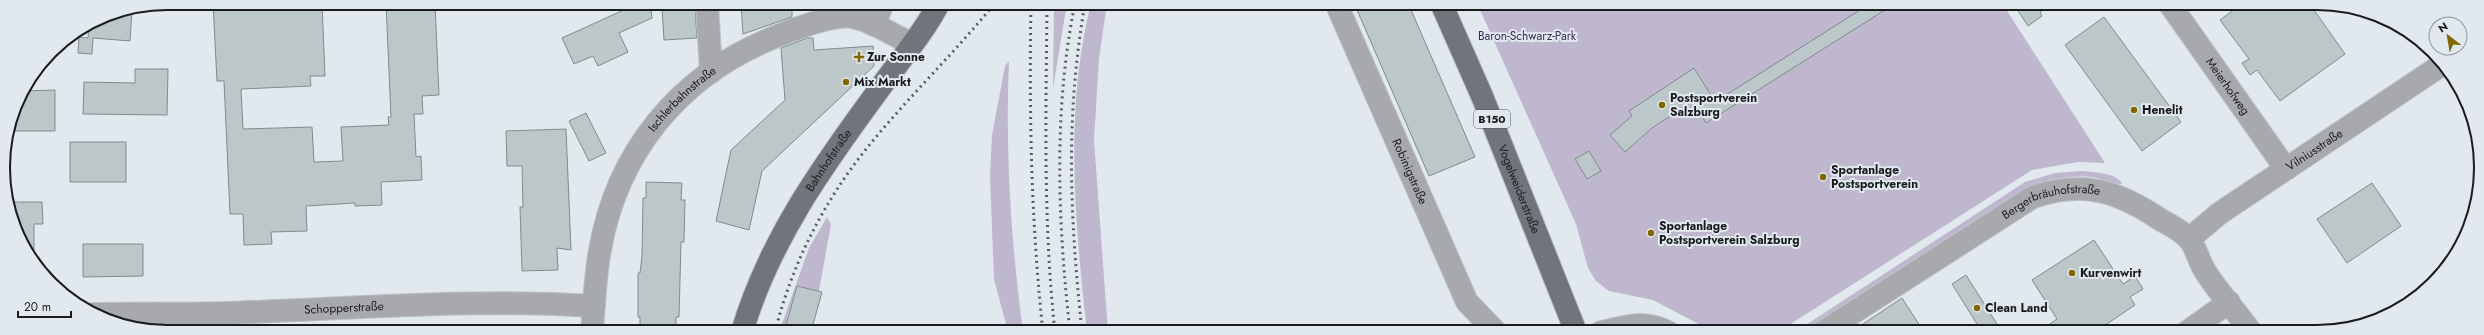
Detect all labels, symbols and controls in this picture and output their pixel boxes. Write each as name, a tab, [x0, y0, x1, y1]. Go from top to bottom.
north arrow	[2428, 16, 2468, 56]
text: N	[2435, 18, 2451, 37]
park label: Baron-Schwarz-Park	[1478, 27, 1577, 45]
place label: Zur Sonne	[867, 48, 925, 66]
marker: Zur Sonne	[854, 52, 864, 62]
street label: Meierhofweg	[2201, 54, 2254, 119]
street label: Ischlerbahnstraße	[644, 62, 720, 136]
place label: Mix Markt	[854, 73, 911, 91]
marker: Mix Markt	[841, 77, 851, 87]
place label: Postsportverein Salzburg	[1670, 89, 1757, 121]
marker: Postsportverein Salzburg	[1657, 100, 1667, 110]
place label: Henelit	[2142, 101, 2183, 119]
marker: Henelit	[2129, 105, 2139, 115]
road number: B150	[1474, 110, 1510, 128]
street label: Vilniusstraße	[2282, 124, 2346, 175]
street label: Bahnhofstraße	[801, 125, 856, 195]
street label: Robinigstraße	[1388, 136, 1432, 207]
street label: Vogelweiderstraße	[1493, 142, 1545, 236]
place label: Sportanlage Postsportverein	[1831, 161, 1918, 193]
marker: Sportanlage Postsportverein	[1818, 172, 1828, 182]
street label: Bergerbräuhofstraße	[1998, 180, 2102, 224]
place label: Sportanlage Postsportverein Salzburg	[1659, 217, 1800, 249]
marker: Sportanlage Postsportverein Salzburg	[1646, 228, 1656, 238]
place label: Kurvenwirt	[2080, 264, 2141, 282]
marker: Kurvenwirt	[2067, 268, 2077, 278]
scale bar	[18, 293, 71, 319]
street label: Schopperstraße	[304, 297, 384, 319]
text: 20 m	[24, 298, 51, 316]
place label: Clean Land	[1985, 299, 2048, 317]
marker: Clean Land	[1972, 303, 1982, 313]

